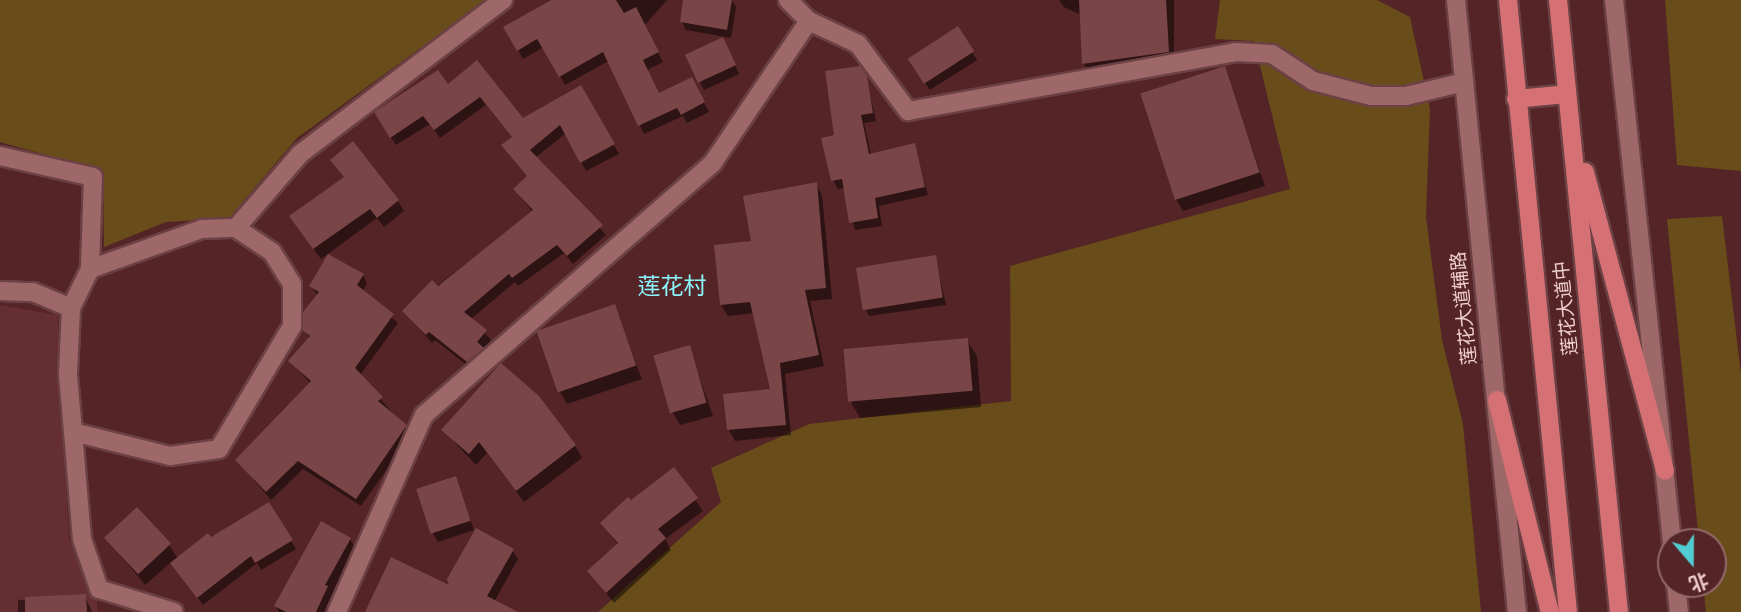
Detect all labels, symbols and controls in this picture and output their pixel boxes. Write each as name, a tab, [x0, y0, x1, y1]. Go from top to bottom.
street label: 莲花大道辅路	[1449, 250, 1483, 366]
street label: 莲花大道中	[1552, 260, 1584, 356]
district label: 莲花村	[638, 275, 706, 303]
north arrow	[1657, 528, 1727, 598]
text: 北	[1685, 566, 1712, 595]

